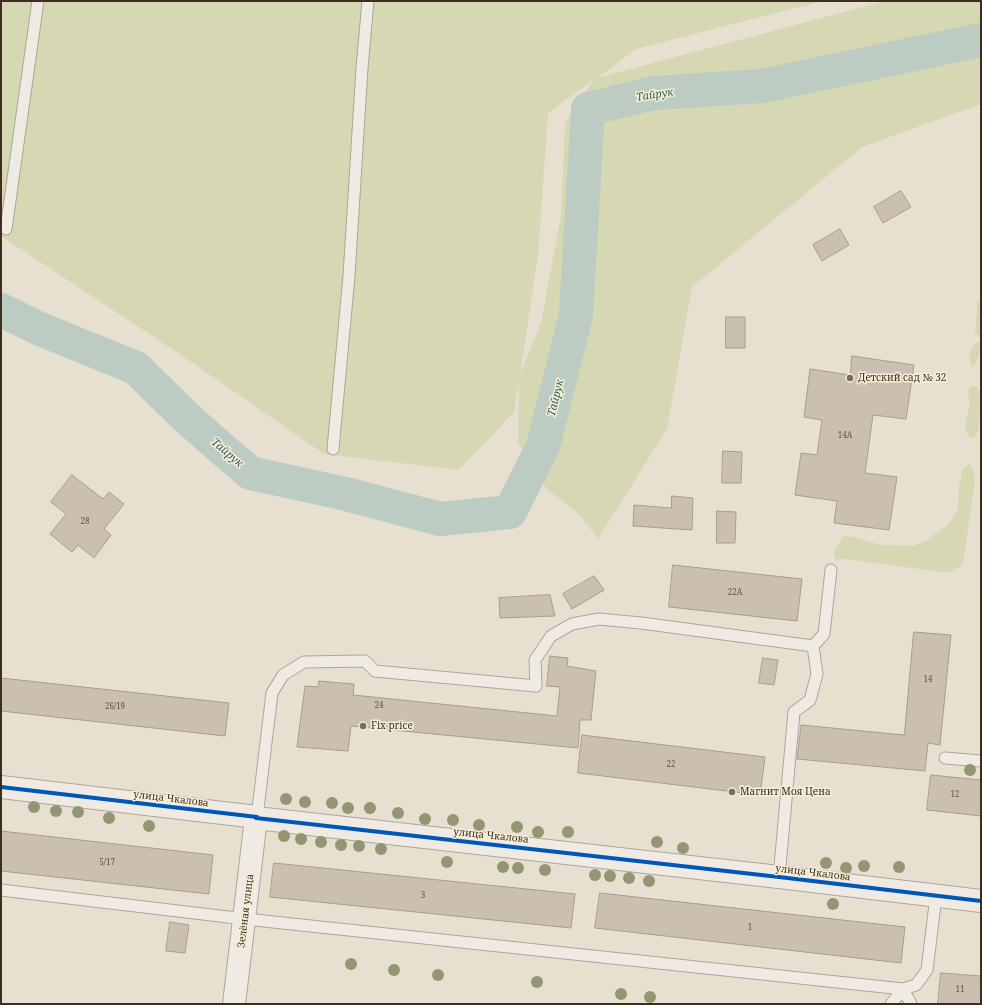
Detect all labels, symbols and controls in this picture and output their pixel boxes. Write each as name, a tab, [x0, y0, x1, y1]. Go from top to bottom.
water label: Тайрук	[635, 86, 675, 104]
place label: Детский сад № 32	[858, 372, 946, 384]
marker: Детский сад № 32	[845, 373, 855, 383]
water label: Тайрук	[545, 378, 567, 418]
house number: 14А	[838, 431, 852, 441]
water label: Тайрук	[208, 436, 246, 470]
house number: 28	[81, 517, 89, 527]
house number: 22А	[728, 588, 742, 598]
house number: 14	[924, 675, 932, 685]
house number: 24	[375, 701, 383, 711]
house number: 26/19	[105, 702, 125, 712]
place label: Fix price	[371, 720, 413, 732]
marker: Fix price	[358, 721, 368, 731]
house number: 22	[667, 760, 675, 770]
place label: Магнит Моя Цена	[740, 786, 831, 798]
marker: Магнит Моя Цена	[727, 787, 737, 797]
street label: улица Чкалова	[133, 788, 209, 810]
house number: 12	[951, 790, 959, 800]
street label: улица Чкалова	[453, 826, 529, 846]
house number: 5/17	[99, 858, 115, 868]
street label: улица Чкалова	[775, 862, 851, 884]
street label: Зелёная улица	[236, 873, 256, 949]
house number: 3	[421, 891, 425, 901]
house number: 1	[748, 923, 752, 933]
house number: 11	[956, 985, 964, 995]

